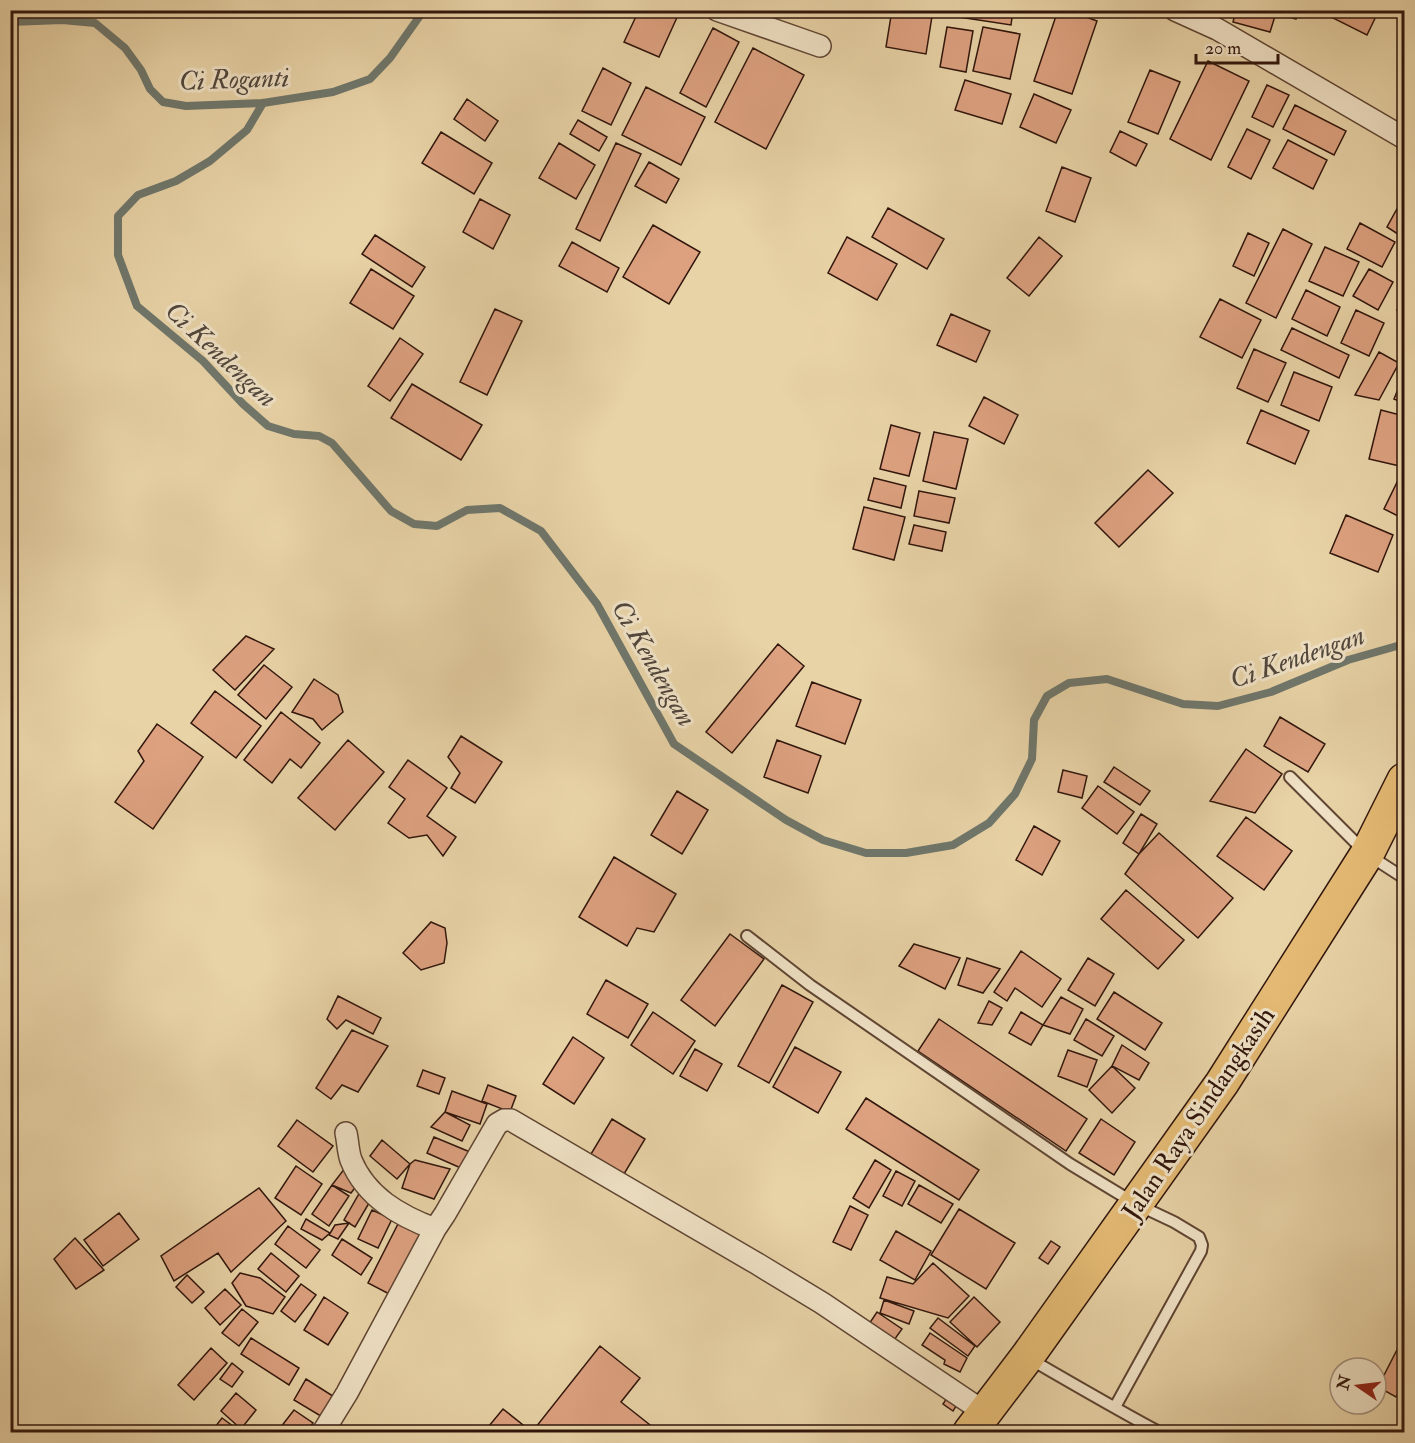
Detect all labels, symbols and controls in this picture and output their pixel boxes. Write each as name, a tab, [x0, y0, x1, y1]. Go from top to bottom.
scale bar	[1196, 27, 1278, 65]
text: 20 m	[1205, 37, 1241, 60]
water label: Ci Roganti	[178, 61, 290, 98]
water label: Ci Kendengan	[158, 294, 283, 414]
water label: Ci Kendengan	[604, 594, 703, 732]
water label: Ci Kendengan	[1225, 619, 1369, 696]
street label: Jalan Raya Sindangkasih	[1115, 1001, 1282, 1227]
north arrow	[1328, 1356, 1388, 1416]
text: N	[1333, 1373, 1356, 1393]

